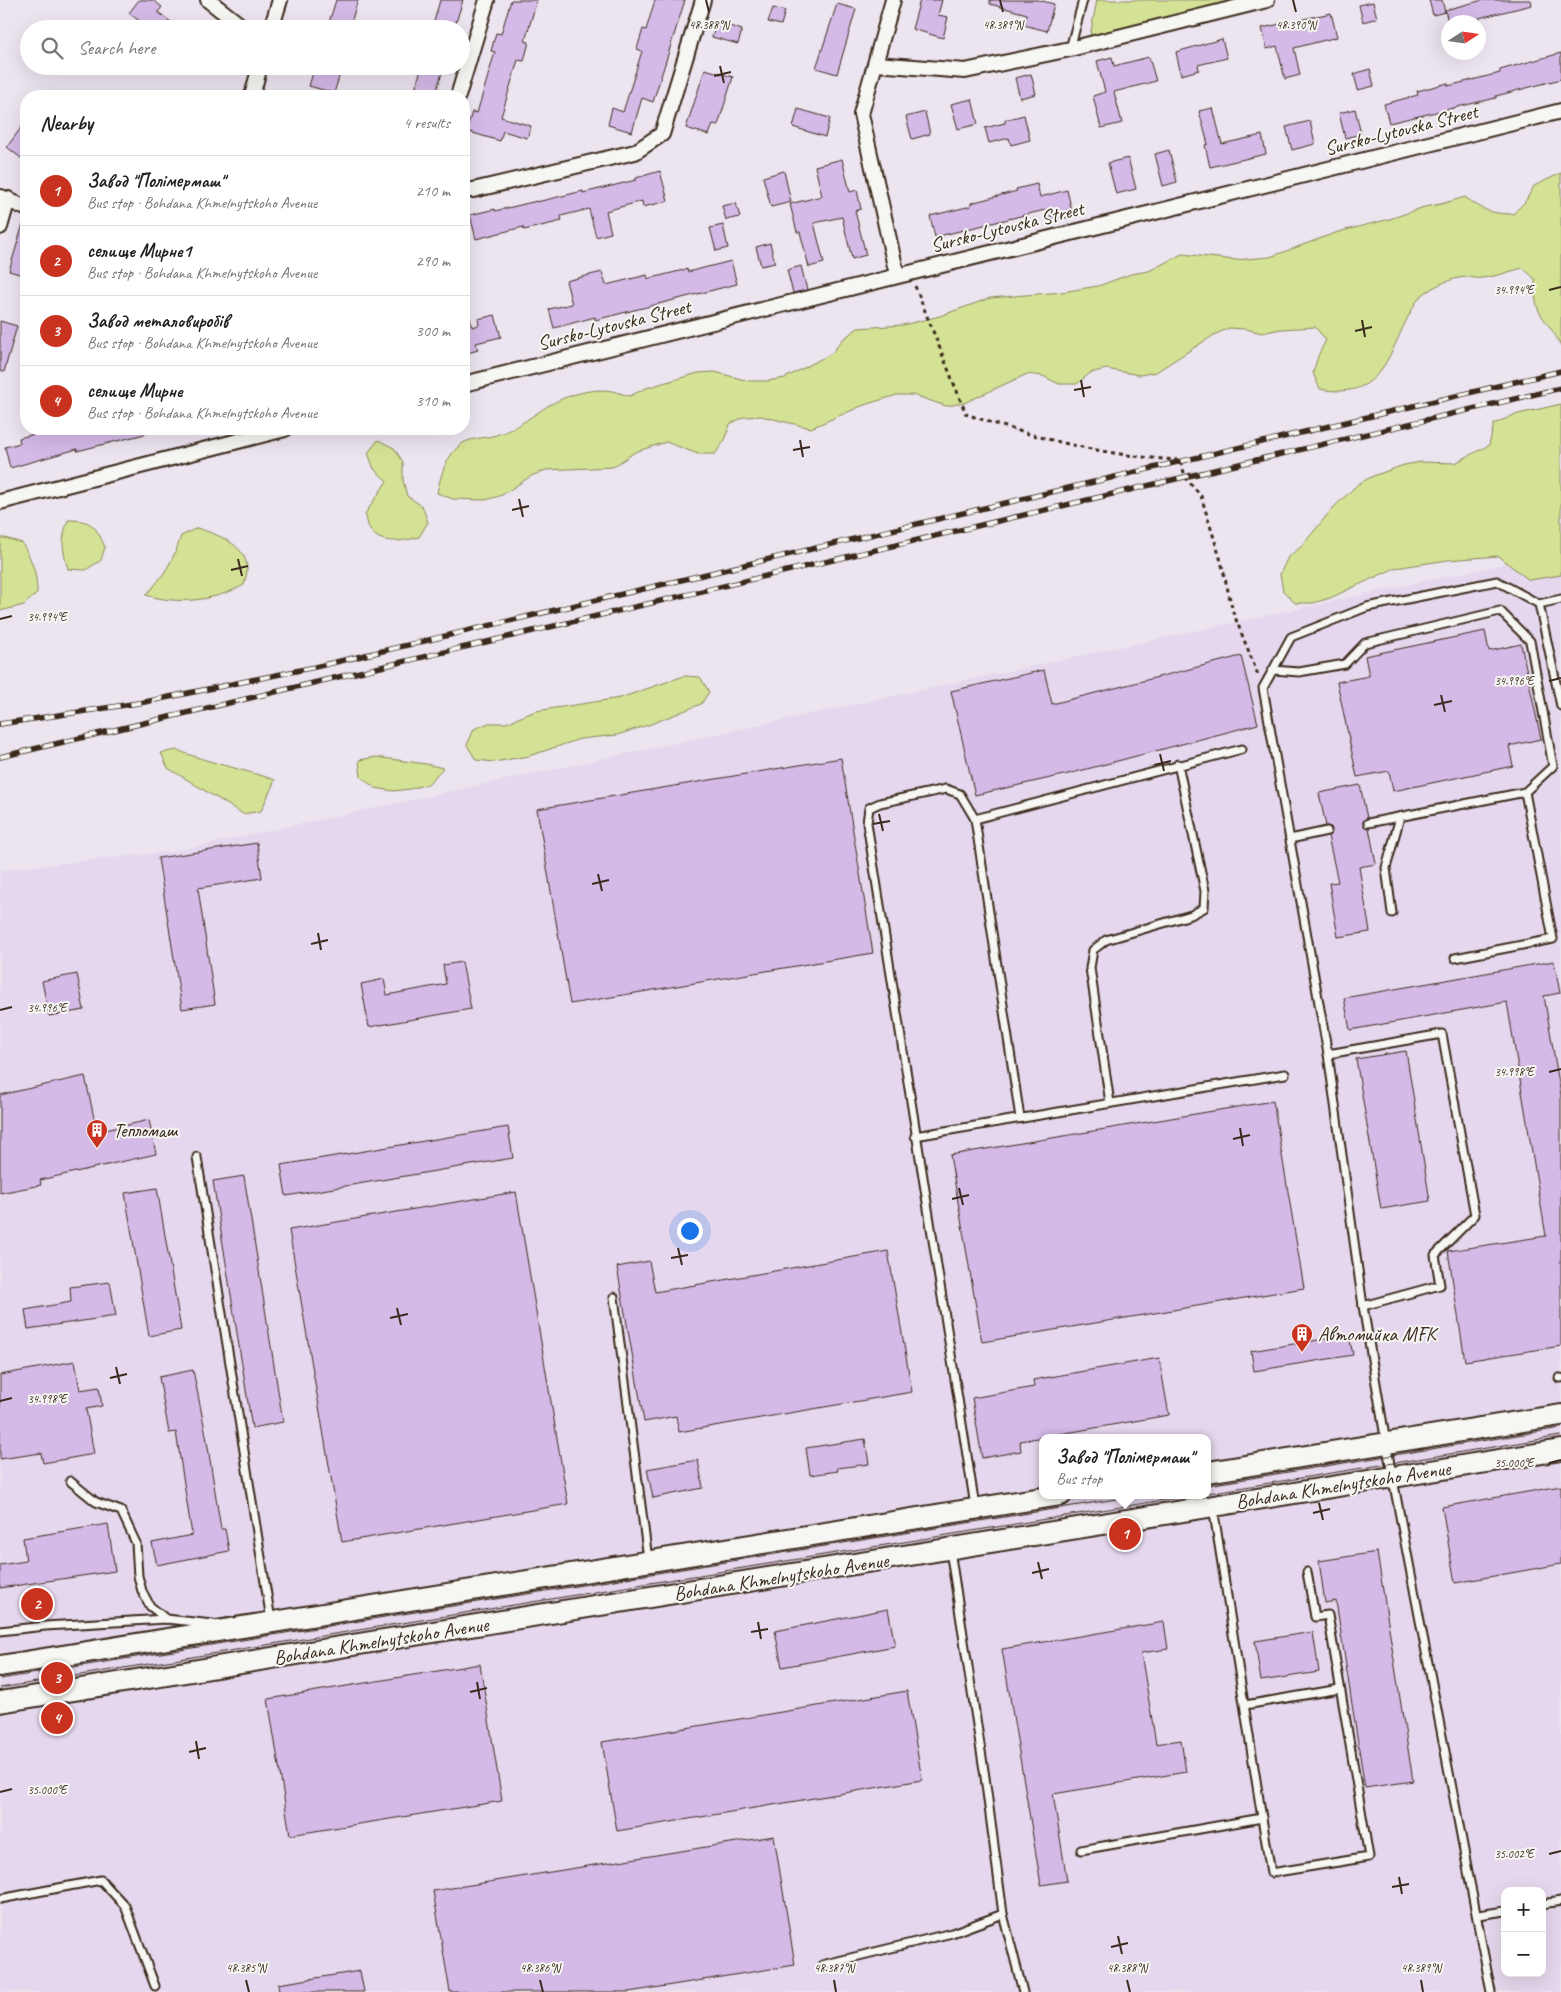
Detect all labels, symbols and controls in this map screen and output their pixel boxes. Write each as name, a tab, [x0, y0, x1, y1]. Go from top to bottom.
north arrow	[1441, 15, 1486, 60]
text: 48.388°N	[689, 17, 731, 33]
text: 48.389°N	[983, 17, 1025, 33]
text: 48.390°N	[1276, 17, 1318, 33]
search box	[20, 20, 470, 75]
icon: search	[38, 34, 66, 62]
text: Search here	[78, 36, 155, 60]
street label: Sursko-Lytovska Street	[1322, 98, 1483, 161]
text: Nearby	[40, 110, 93, 136]
text: 4 results	[403, 113, 450, 133]
text: Завод "Полімермаш"	[87, 169, 224, 193]
text: 1	[52, 181, 60, 201]
text: 210 m	[416, 181, 450, 201]
text: Bus stop · Bohdana Khmelnytskoho Avenue	[87, 193, 317, 213]
street label: Sursko-Lytovska Street	[928, 195, 1089, 258]
text: селище Мирне1	[87, 239, 191, 263]
text: 2	[52, 251, 60, 271]
text: 290 m	[416, 251, 450, 271]
text: Bus stop · Bohdana Khmelnytskoho Avenue	[87, 263, 317, 283]
text: 34.994°E	[1494, 282, 1535, 298]
street label: Sursko-Lytovska Street	[535, 293, 696, 356]
text: Завод металовиробів	[87, 309, 229, 333]
text: 3	[52, 321, 60, 341]
text: 300 m	[416, 321, 450, 341]
text: Bus stop · Bohdana Khmelnytskoho Avenue	[87, 333, 317, 353]
text: селище Мирне	[87, 379, 183, 403]
text: 4	[52, 391, 60, 411]
text: 310 m	[416, 391, 450, 411]
text: Bus stop · Bohdana Khmelnytskoho Avenue	[87, 403, 317, 423]
text: 34.994°E	[27, 609, 68, 625]
text: 34.996°E	[1494, 673, 1535, 689]
text: 34.996°E	[27, 1000, 68, 1016]
text: 34.998°E	[1494, 1064, 1535, 1080]
building icon: Тепломаш	[85, 1118, 109, 1149]
place label: Тепломаш	[113, 1118, 179, 1143]
your location	[677, 1218, 703, 1244]
building icon: Автомийка MFK	[1290, 1322, 1314, 1353]
place label: Автомийка MFK	[1318, 1322, 1439, 1347]
text: 34.998°E	[27, 1391, 68, 1407]
popup	[1039, 1434, 1211, 1499]
text: Завод "Полімермаш"	[1056, 1445, 1194, 1469]
street label: Bohdana Khmelnytskoho Avenue	[1234, 1455, 1453, 1514]
text: 35.000°E	[1494, 1455, 1535, 1471]
text: Bus stop	[1056, 1469, 1102, 1489]
pin: 1	[1109, 1515, 1141, 1553]
street label: Bohdana Khmelnytskoho Avenue	[672, 1547, 891, 1606]
pin: 2	[21, 1585, 53, 1623]
street label: Bohdana Khmelnytskoho Avenue	[272, 1611, 491, 1670]
pin: 3	[41, 1659, 73, 1697]
pin: 4	[41, 1699, 73, 1737]
text: 35.000°E	[27, 1782, 68, 1798]
text: 35.002°E	[1494, 1846, 1535, 1862]
map controls	[1501, 1887, 1546, 1977]
button: +	[1501, 1887, 1546, 1932]
button: −	[1501, 1932, 1546, 1977]
text: 48.385°N	[226, 1960, 268, 1976]
text: 48.386°N	[520, 1960, 562, 1976]
text: 48.387°N	[814, 1960, 856, 1976]
text: 48.388°N	[1107, 1960, 1149, 1976]
text: 48.389°N	[1401, 1960, 1443, 1976]

